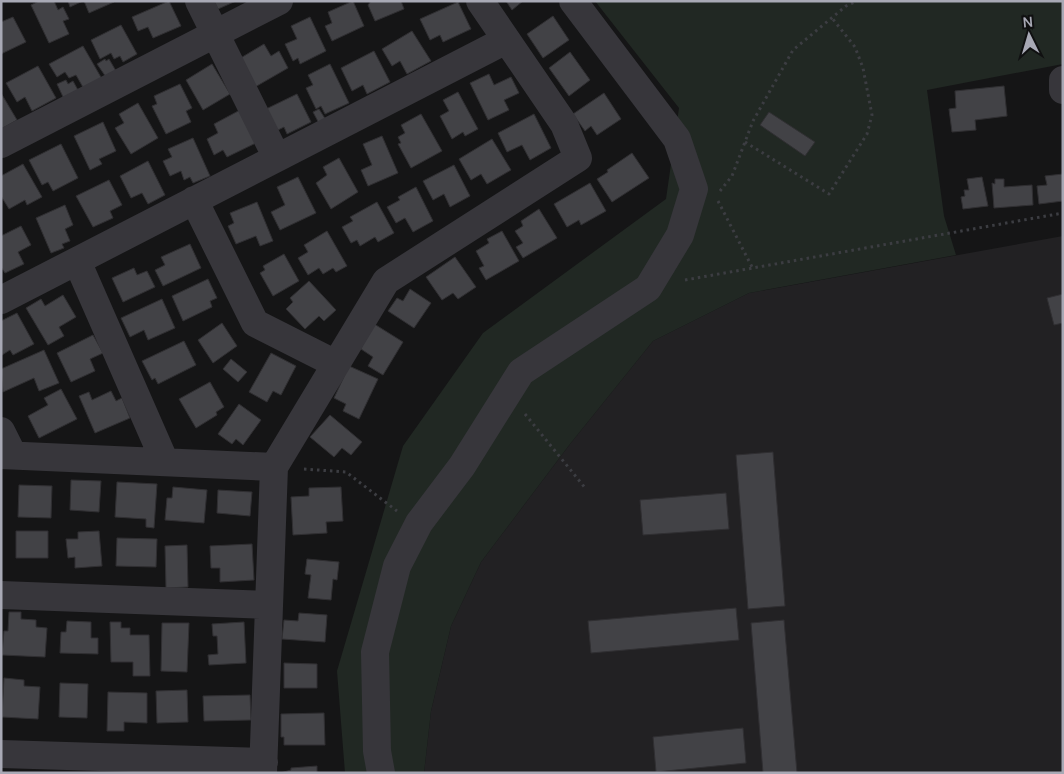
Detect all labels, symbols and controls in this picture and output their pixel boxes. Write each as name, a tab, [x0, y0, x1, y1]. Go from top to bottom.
north arrow	[1004, 10, 1054, 60]
text: N	[1022, 12, 1034, 31]

